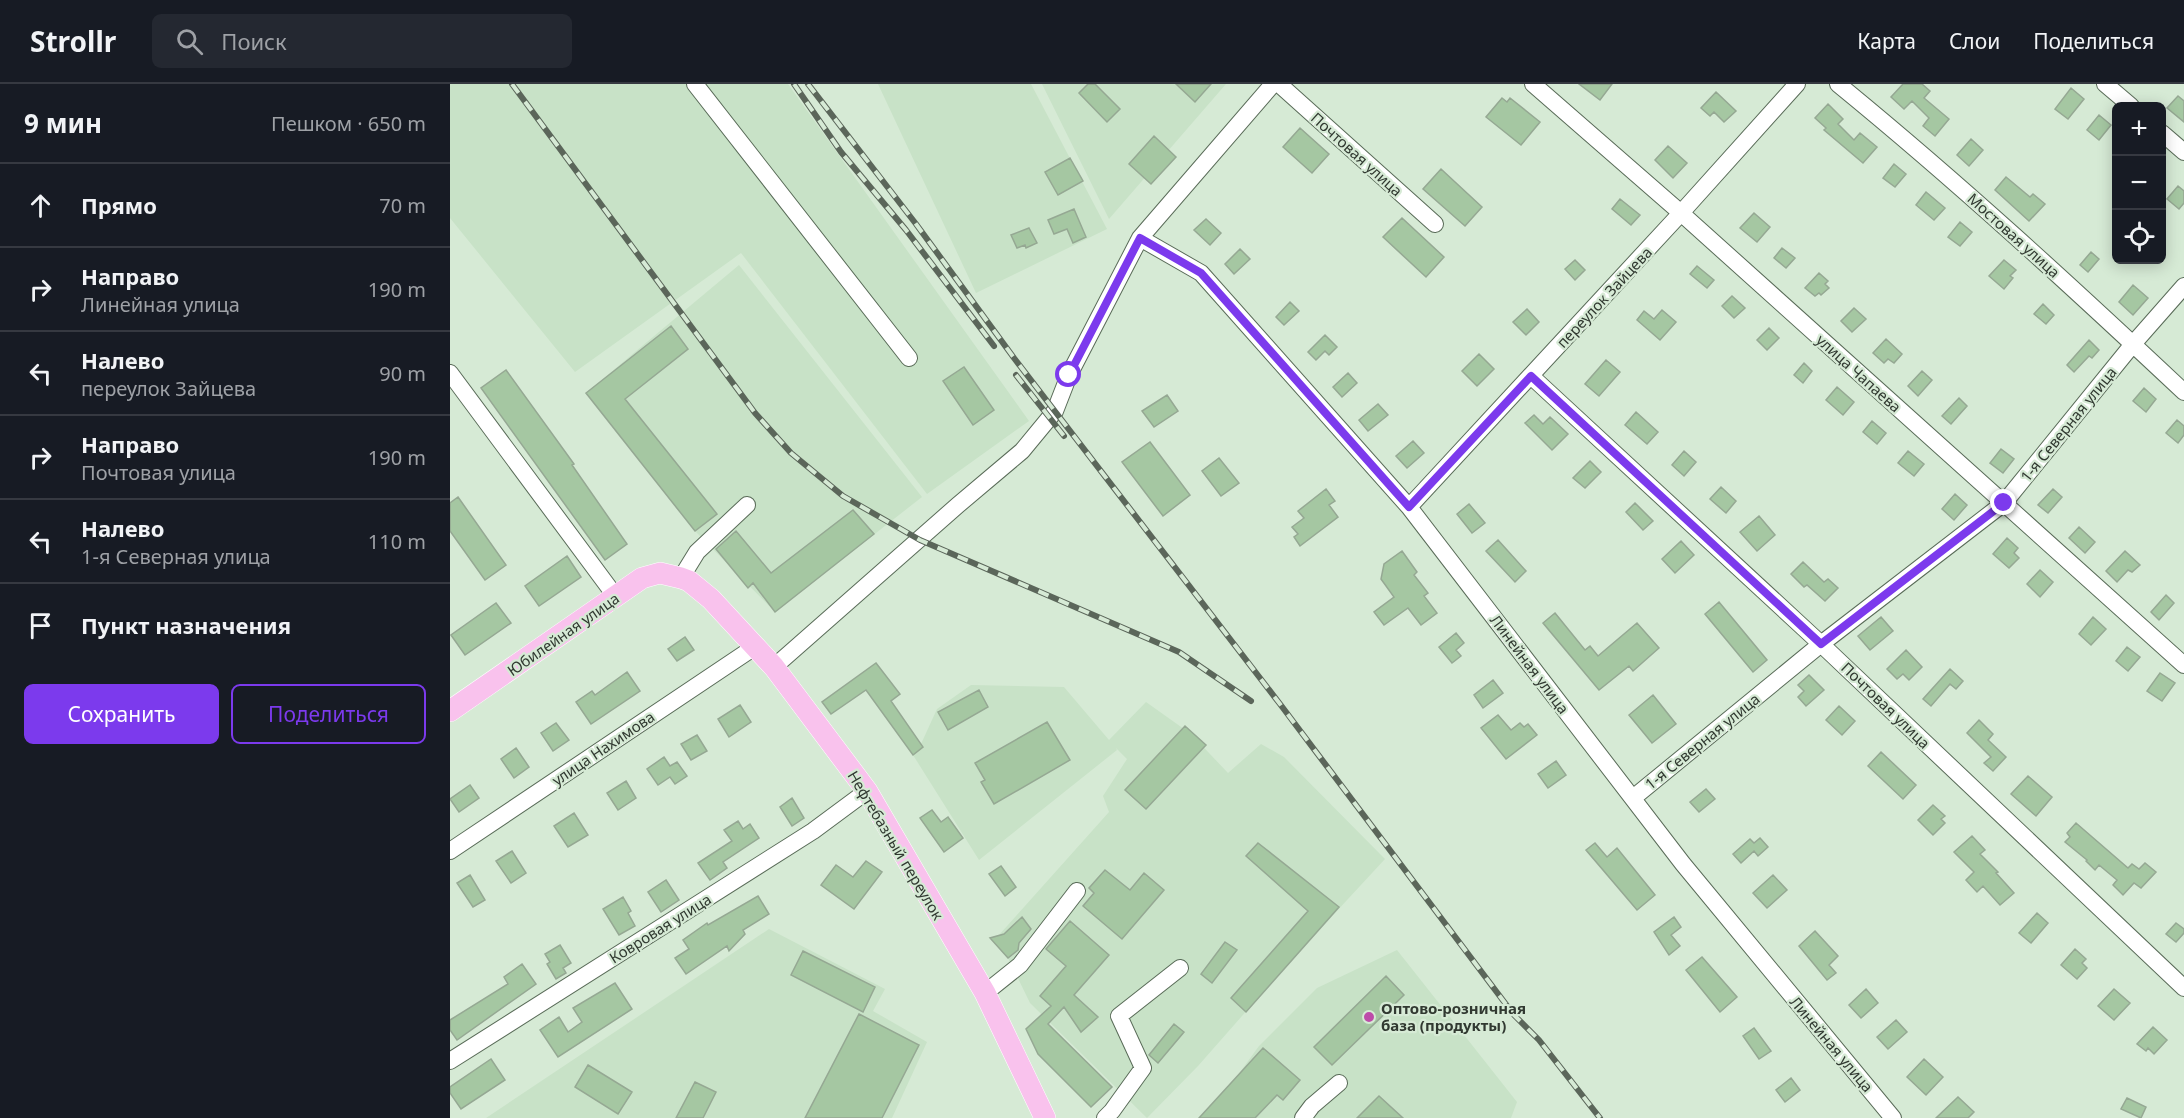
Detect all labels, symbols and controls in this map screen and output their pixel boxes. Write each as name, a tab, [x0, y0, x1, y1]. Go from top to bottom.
search box	[152, 14, 572, 68]
text: Strollr	[30, 22, 116, 60]
icon: search	[173, 25, 206, 58]
text: Поиск	[221, 26, 287, 56]
text: Карта	[1857, 27, 1916, 55]
text: Слои	[1949, 27, 2000, 55]
text: Поделиться	[2033, 27, 2154, 55]
map controls	[2112, 102, 2166, 264]
button: +	[2112, 102, 2166, 156]
text: 9 мин	[24, 105, 102, 141]
street label: Почтовая улица	[1307, 108, 1407, 200]
text: Пешком · 650 m	[271, 110, 426, 137]
button: −	[2112, 156, 2166, 210]
street label: Мостовая улица	[1964, 188, 2064, 282]
icon: ahead	[24, 189, 57, 222]
text: Прямо	[81, 190, 157, 220]
text: 70 m	[379, 192, 426, 219]
button: locate	[2112, 210, 2166, 264]
street label: переулок Зайцева	[1552, 242, 1656, 352]
text: Направо	[81, 261, 179, 291]
icon: right	[24, 273, 57, 306]
text: 190 m	[368, 276, 426, 303]
text: Линейная улица	[81, 291, 240, 318]
street label: улица Чапаева	[1812, 330, 1906, 416]
text: Налево	[81, 345, 164, 375]
icon: left	[24, 357, 57, 390]
text: 90 m	[379, 360, 426, 387]
route start	[1055, 361, 1081, 387]
street label: 1-я Северная улица	[2015, 362, 2121, 486]
text: переулок Зайцева	[81, 375, 256, 402]
text: Направо	[81, 429, 179, 459]
icon: right	[24, 441, 57, 474]
text: 190 m	[368, 444, 426, 471]
text: Почтовая улица	[81, 459, 236, 486]
route end	[1990, 489, 2016, 515]
text: Налево	[81, 513, 164, 543]
icon: left	[24, 525, 57, 558]
text: 110 m	[368, 528, 426, 555]
text: 1-я Северная улица	[81, 543, 271, 570]
street label: Юбилейная улица	[503, 588, 623, 680]
icon: arrive	[24, 609, 57, 642]
text: Пункт назначения	[81, 610, 291, 640]
street label: Линейная улица	[1486, 610, 1574, 718]
street label: Почтовая улица	[1837, 657, 1935, 753]
button: Сохранить	[24, 684, 219, 744]
button: Поделиться	[231, 684, 426, 744]
street label: 1-я Северная улица	[1640, 688, 1764, 794]
street label: улица Нахимова	[548, 706, 658, 790]
street label: Нефтебазный переулок	[843, 767, 949, 923]
street label: Ковровая улица	[605, 889, 715, 967]
street label: Линейная улица	[1786, 992, 1878, 1096]
place label: Оптово-розничная база (продукты)	[1381, 998, 1526, 1035]
marker: Оптово-розничная база (продукты)	[1362, 1010, 1376, 1024]

